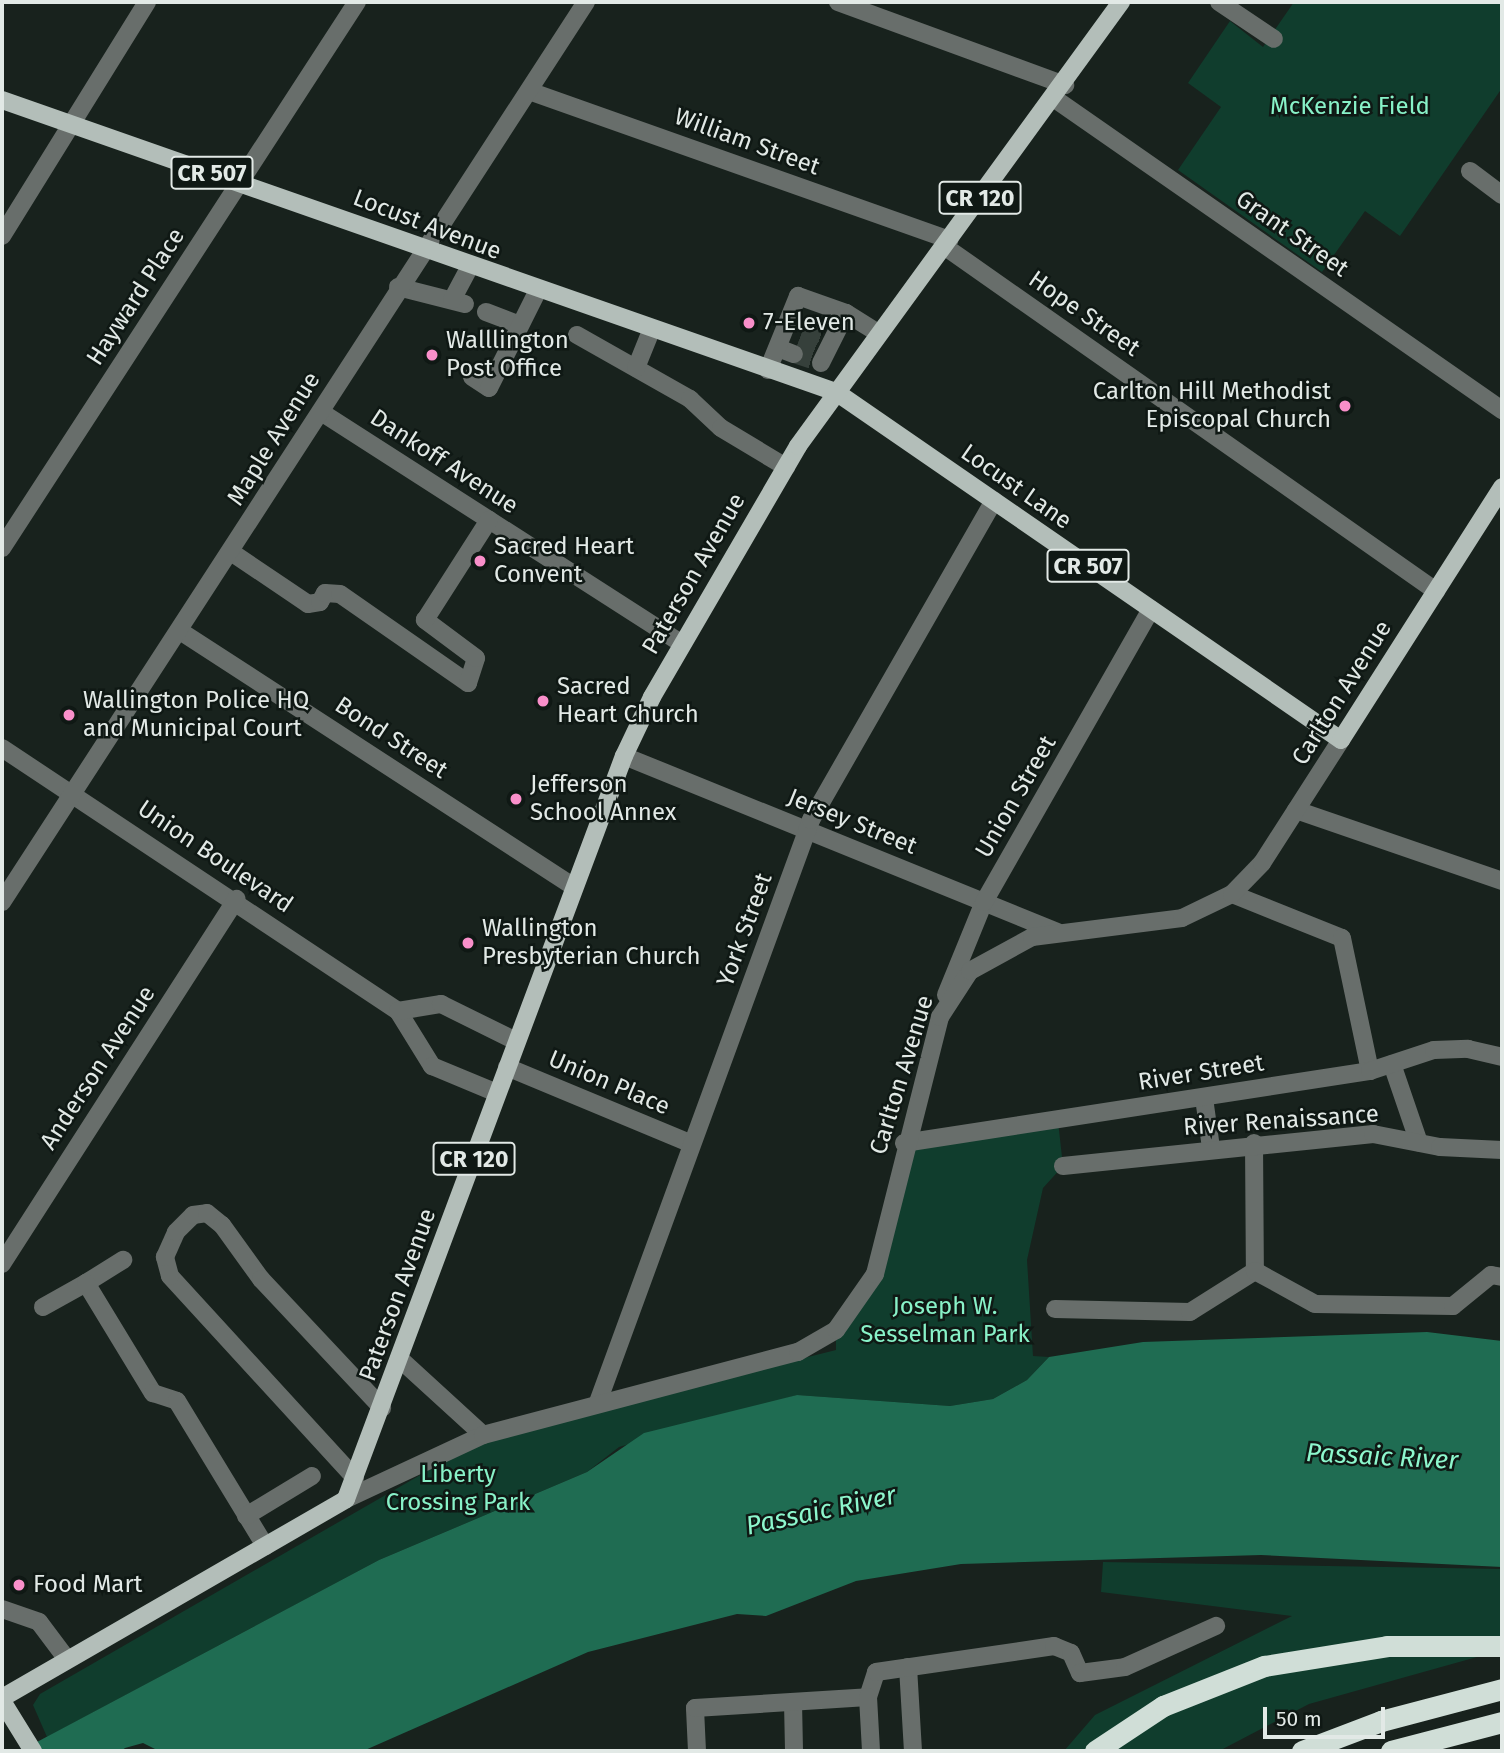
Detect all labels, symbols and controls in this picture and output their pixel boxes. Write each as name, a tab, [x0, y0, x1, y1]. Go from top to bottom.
park label: McKenzie Field	[1270, 93, 1430, 121]
street label: William Street	[670, 102, 824, 182]
road number: CR 507	[170, 154, 254, 192]
road number: CR 120	[938, 178, 1022, 218]
street label: Locust Avenue	[349, 184, 505, 266]
street label: Grant Street	[1230, 185, 1354, 283]
street label: Hayward Place	[81, 223, 191, 371]
street label: Hope Street	[1023, 265, 1145, 363]
place label: 7-Eleven	[763, 309, 855, 337]
marker: 7-Eleven	[741, 315, 757, 331]
place label: Walllington Post Office	[446, 327, 569, 383]
marker: Walllington Post Office	[424, 347, 440, 363]
street label: Maple Avenue	[222, 367, 326, 511]
place label: Carlton Hill Methodist Episcopal Church	[1093, 378, 1331, 434]
marker: Carlton Hill Methodist Episcopal Church	[1337, 398, 1353, 414]
street label: Dankoff Avenue	[365, 403, 523, 521]
street label: Locust Lane	[955, 438, 1077, 536]
street label: Paterson Avenue	[636, 488, 752, 660]
place label: Sacred Heart Convent	[494, 533, 634, 589]
road number: CR 507	[1046, 546, 1130, 586]
marker: Sacred Heart Convent	[472, 553, 488, 569]
street label: Carlton Avenue	[1286, 615, 1398, 771]
place label: Sacred Heart Church	[557, 673, 699, 729]
place label: Wallington Police HQ and Municipal Court	[83, 687, 309, 743]
street label: Bond Street	[329, 691, 453, 785]
marker: Sacred Heart Church	[535, 693, 551, 709]
marker: Wallington Police HQ and Municipal Court	[61, 707, 77, 723]
street label: Union Street	[969, 731, 1063, 863]
place label: Jefferson School Annex	[530, 771, 676, 827]
street label: Jersey Street	[783, 783, 921, 861]
marker: Jefferson School Annex	[508, 791, 524, 807]
street label: Union Boulevard	[132, 794, 298, 920]
street label: York Street	[711, 869, 779, 991]
place label: Wallington Presbyterian Church	[482, 915, 700, 971]
marker: Wallington Presbyterian Church	[460, 935, 476, 951]
street label: Anderson Avenue	[34, 981, 162, 1155]
street label: Carlton Avenue	[864, 992, 940, 1158]
street label: Union Place	[544, 1045, 674, 1121]
street label: River Street	[1136, 1049, 1266, 1097]
street label: River Renaissance	[1182, 1100, 1380, 1142]
road number: CR 120	[432, 1140, 516, 1178]
street label: Paterson Avenue	[353, 1205, 443, 1385]
park label: Joseph W. Sesselman Park	[860, 1293, 1030, 1349]
water label: Passaic River	[1305, 1437, 1459, 1477]
park label: Liberty Crossing Park	[386, 1461, 530, 1517]
water label: Passaic River	[743, 1480, 899, 1542]
place label: Food Mart	[33, 1571, 142, 1599]
marker: Food Mart	[11, 1577, 27, 1593]
scale bar	[1266, 1694, 1388, 1738]
text: 50 m	[1276, 1706, 1322, 1732]

